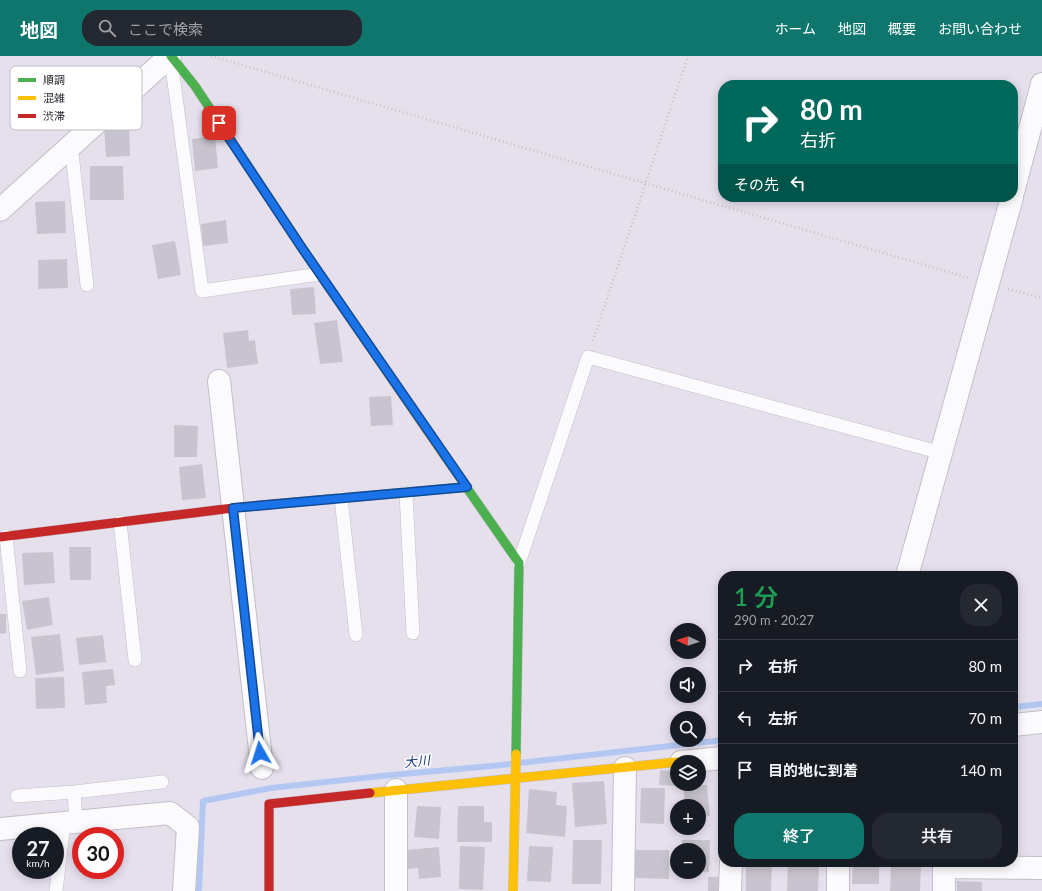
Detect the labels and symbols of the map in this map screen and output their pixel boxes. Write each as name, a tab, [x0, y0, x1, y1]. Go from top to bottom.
legend	[10, 66, 142, 130]
text: 順調	[43, 73, 65, 86]
text: 混雑	[43, 91, 65, 104]
pin	[202, 106, 236, 140]
text: 渋滞	[43, 109, 65, 122]
north arrow	[670, 623, 706, 659]
position arrow	[239, 732, 281, 774]
water label: 大川	[403, 751, 433, 770]
speed limit sign: 30	[72, 827, 124, 879]

